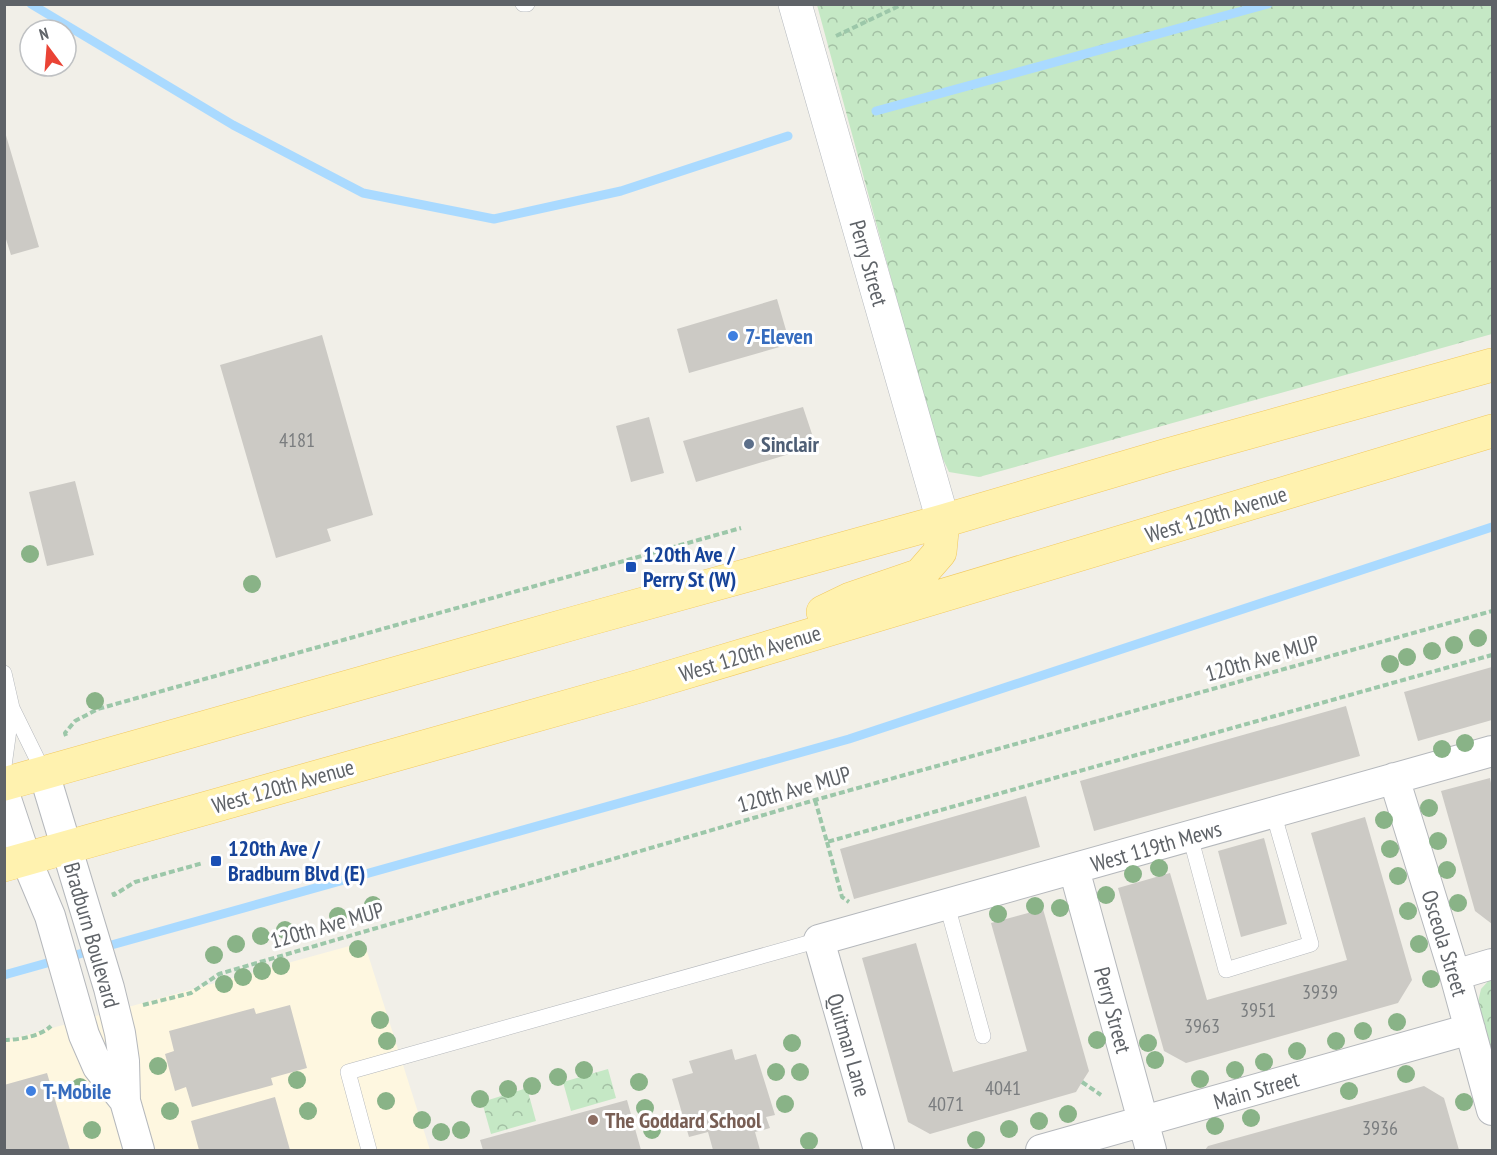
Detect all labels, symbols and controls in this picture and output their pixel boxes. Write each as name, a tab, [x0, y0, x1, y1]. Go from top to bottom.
north arrow	[18, 18, 78, 78]
text: N	[37, 23, 51, 44]
street label: Perry Street	[843, 217, 895, 309]
place label: 7-Eleven	[745, 322, 813, 350]
marker: 7-Eleven	[726, 329, 740, 343]
house number: 4181	[279, 427, 315, 453]
place label: Sinclair	[761, 430, 820, 458]
marker: Sinclair	[742, 437, 756, 451]
street label: West 120th Avenue	[1142, 479, 1290, 549]
place label: 120th Ave / Perry St (W)	[643, 540, 736, 593]
marker: 120th Ave / Perry St (W)	[624, 560, 638, 574]
street label: West 120th Avenue	[676, 618, 824, 688]
street label: 120th Ave MUP	[1202, 628, 1322, 688]
street label: West 120th Avenue	[209, 752, 357, 820]
street label: 120th Ave MUP	[734, 759, 854, 819]
street label: West 119th Mews	[1087, 814, 1225, 878]
place label: 120th Ave / Bradburn Blvd (E)	[228, 834, 365, 887]
marker: 120th Ave / Bradburn Blvd (E)	[209, 854, 223, 868]
street label: Bradburn Boulevard	[58, 859, 126, 1011]
street label: Osceola Street	[1416, 887, 1474, 999]
street label: 120th Ave MUP	[267, 895, 387, 955]
street label: Perry Street	[1088, 964, 1138, 1056]
house number: 3939	[1302, 979, 1338, 1005]
street label: Quitman Lane	[821, 990, 877, 1100]
house number: 3951	[1240, 997, 1276, 1023]
house number: 3963	[1184, 1013, 1220, 1039]
street label: Main Street	[1210, 1064, 1302, 1116]
house number: 4041	[985, 1075, 1021, 1101]
place label: T-Mobile	[43, 1077, 112, 1105]
marker: T-Mobile	[24, 1084, 38, 1098]
house number: 4071	[928, 1091, 964, 1117]
place label: The Goddard School	[605, 1106, 762, 1134]
marker: The Goddard School	[586, 1113, 600, 1127]
house number: 3936	[1362, 1115, 1398, 1141]

